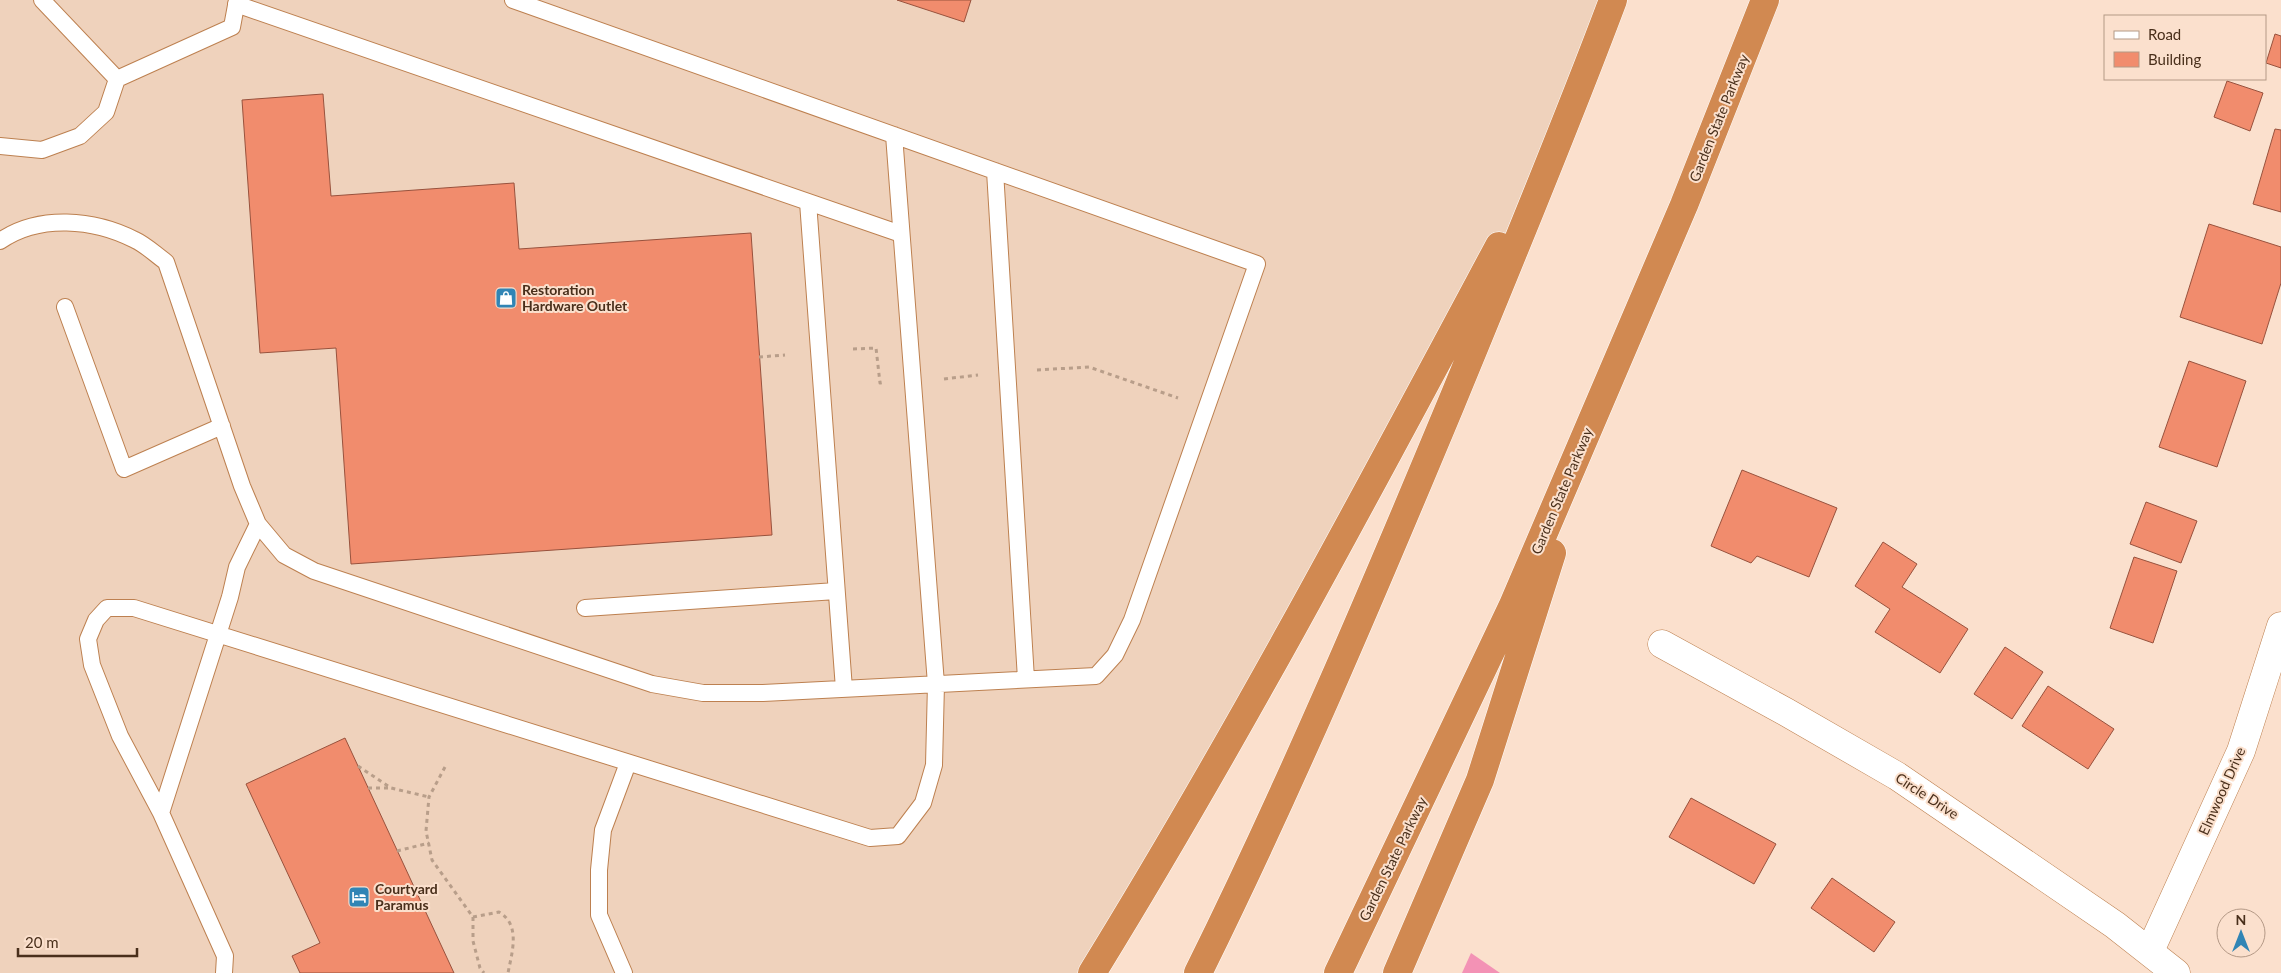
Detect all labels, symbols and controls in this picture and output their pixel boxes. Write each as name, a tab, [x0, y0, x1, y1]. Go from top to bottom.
legend	[2104, 15, 2266, 80]
text: Road	[2148, 25, 2181, 43]
text: Building	[2148, 50, 2201, 68]
street label: Garden State Parkway	[1685, 51, 1752, 184]
place label: Restoration Hardware Outlet	[522, 281, 628, 314]
shop icon: Restoration Hardware Outlet	[494, 286, 518, 310]
street label: Garden State Parkway	[1527, 424, 1596, 557]
street label: Elmwood Drive	[2195, 744, 2249, 837]
street label: Circle Drive	[1893, 769, 1962, 822]
street label: Garden State Parkway	[1355, 793, 1430, 924]
place label: Courtyard Paramus	[375, 880, 438, 913]
hotel icon: Courtyard Paramus	[347, 885, 371, 909]
north arrow	[2216, 908, 2266, 958]
text: N	[2236, 911, 2246, 928]
scale bar	[18, 926, 136, 958]
text: 20 m	[25, 933, 59, 951]

